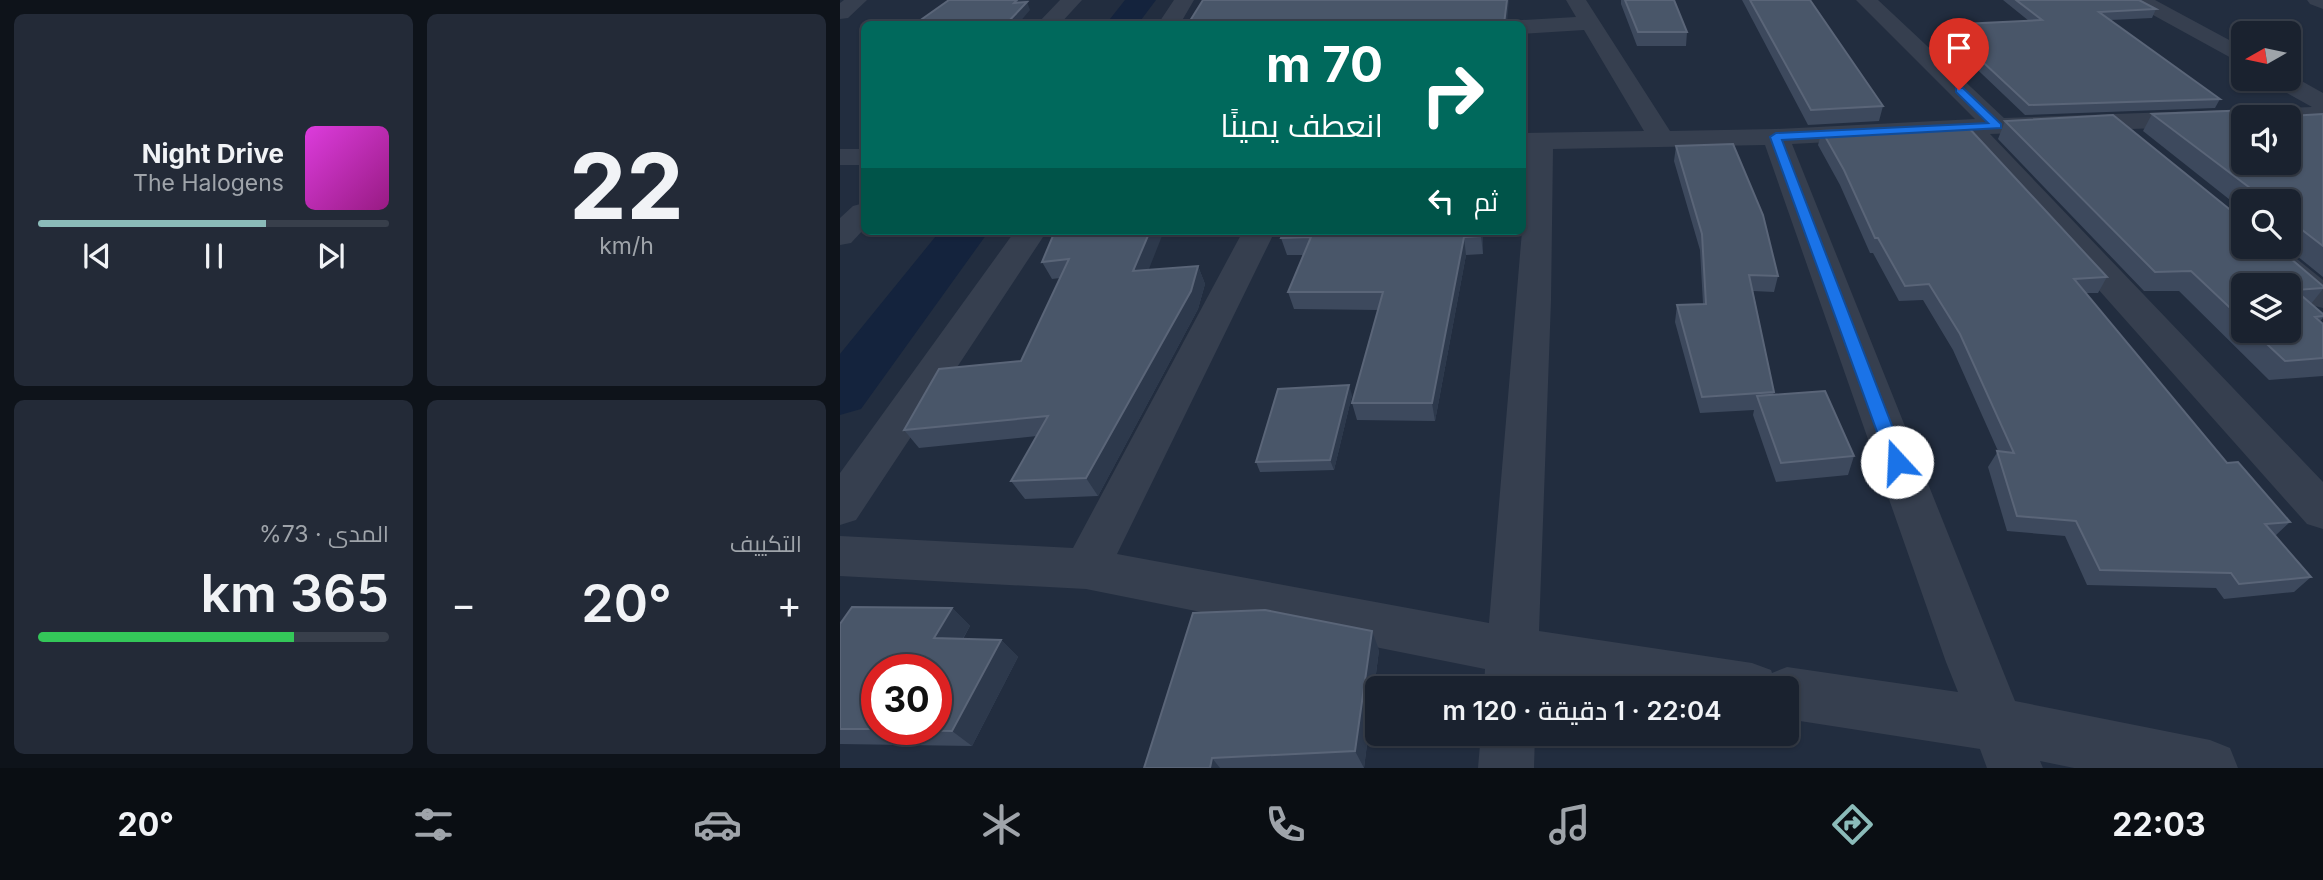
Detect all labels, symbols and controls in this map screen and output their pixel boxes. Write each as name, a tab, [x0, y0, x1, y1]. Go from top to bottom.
pin	[1929, 18, 1989, 90]
north arrow	[2231, 21, 2301, 91]
map controls	[2231, 21, 2301, 343]
icon: arrive	[1940, 29, 1978, 67]
text: 70 m	[1266, 35, 1383, 94]
icon: right	[1407, 49, 1498, 140]
button: sound	[2231, 105, 2301, 175]
text: انعطف يمينًا	[1220, 106, 1383, 145]
text: 22	[569, 131, 684, 241]
text: Night Drive	[142, 138, 284, 169]
text: The Halogens	[133, 169, 284, 197]
icon: left	[1422, 182, 1460, 220]
text: ثم	[1474, 186, 1498, 217]
button: search	[2231, 189, 2301, 259]
text: km/h	[599, 232, 654, 260]
icon: previous	[78, 237, 116, 275]
icon: pause	[195, 237, 233, 275]
icon: next	[312, 237, 350, 275]
button: layers	[2231, 273, 2301, 343]
position arrow	[1860, 425, 1934, 499]
text: المدى · 73%	[259, 520, 389, 548]
text: التكييف	[730, 530, 802, 558]
text: 365 km	[200, 562, 389, 625]
text: 20°	[581, 572, 672, 635]
text: −	[451, 581, 476, 627]
text: +	[777, 581, 802, 627]
speed limit sign: 30	[861, 654, 952, 745]
text: 22:04 · 1 دقيقة · 120 m	[1442, 695, 1722, 726]
icon: filters	[409, 800, 458, 849]
icon: car	[693, 800, 742, 849]
icon: climate	[977, 800, 1026, 849]
icon: phone	[1261, 800, 1310, 849]
icon: music	[1545, 800, 1594, 849]
icon: directions	[1828, 800, 1877, 849]
text: 20°	[118, 805, 174, 844]
text: 22:03	[2112, 805, 2206, 844]

